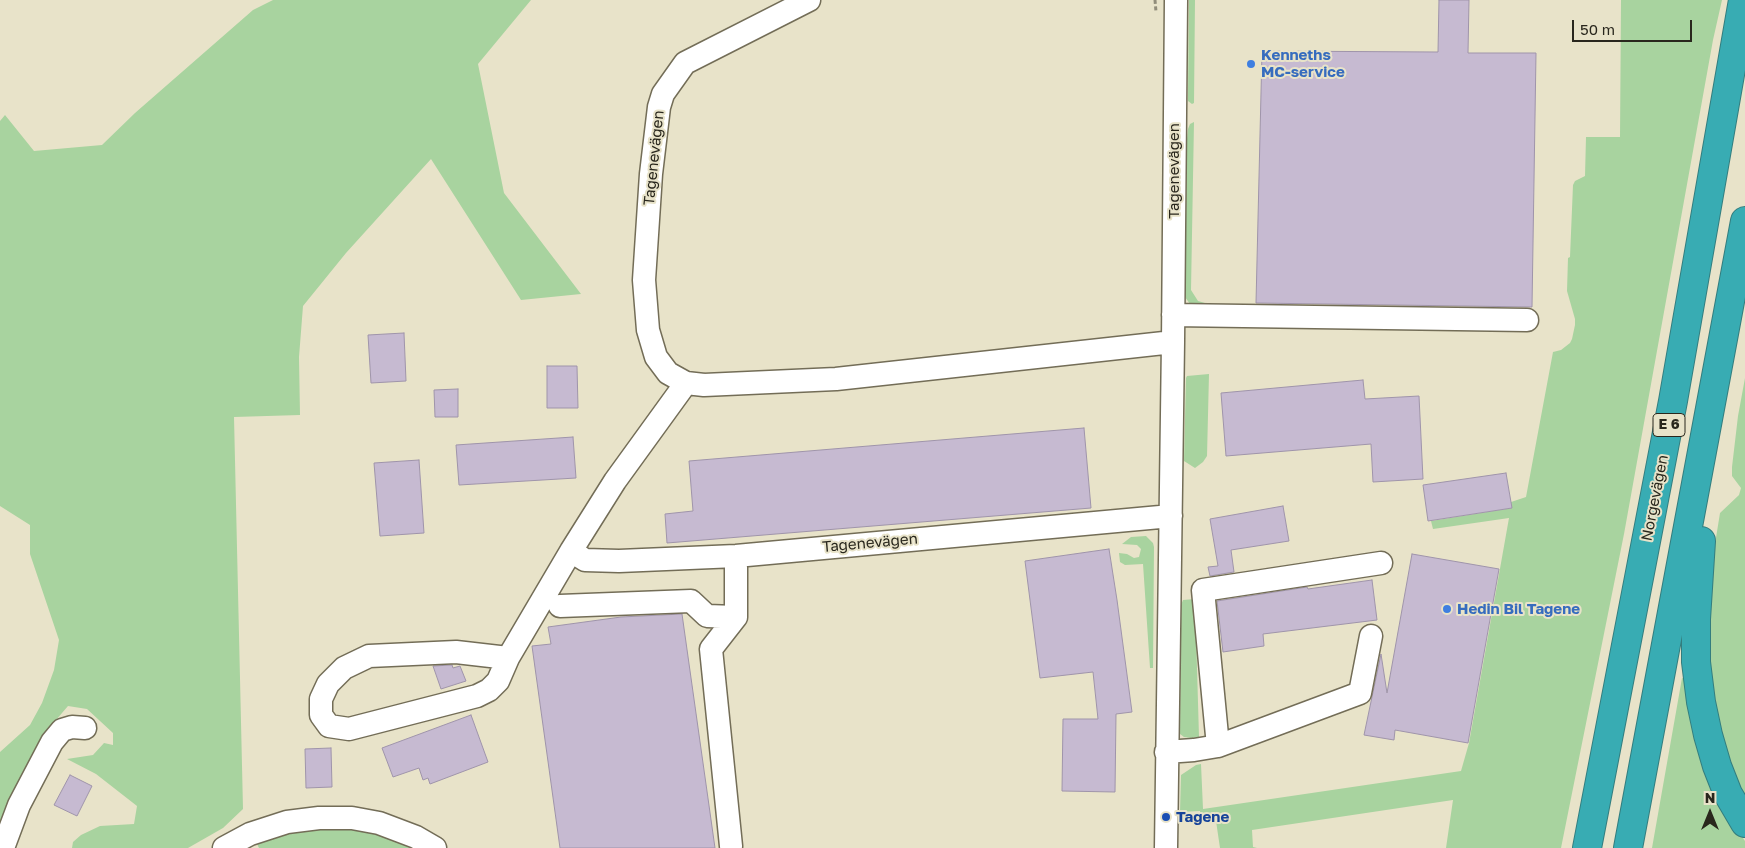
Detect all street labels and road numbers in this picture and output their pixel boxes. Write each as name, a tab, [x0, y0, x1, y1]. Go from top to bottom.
street label: Tagenevägen	[640, 109, 668, 207]
street label: Tagenevägen	[1165, 123, 1183, 219]
road number: E 6	[1653, 414, 1685, 436]
street label: Norgevägen	[1638, 453, 1672, 543]
street label: Tagenevägen	[822, 530, 918, 556]

